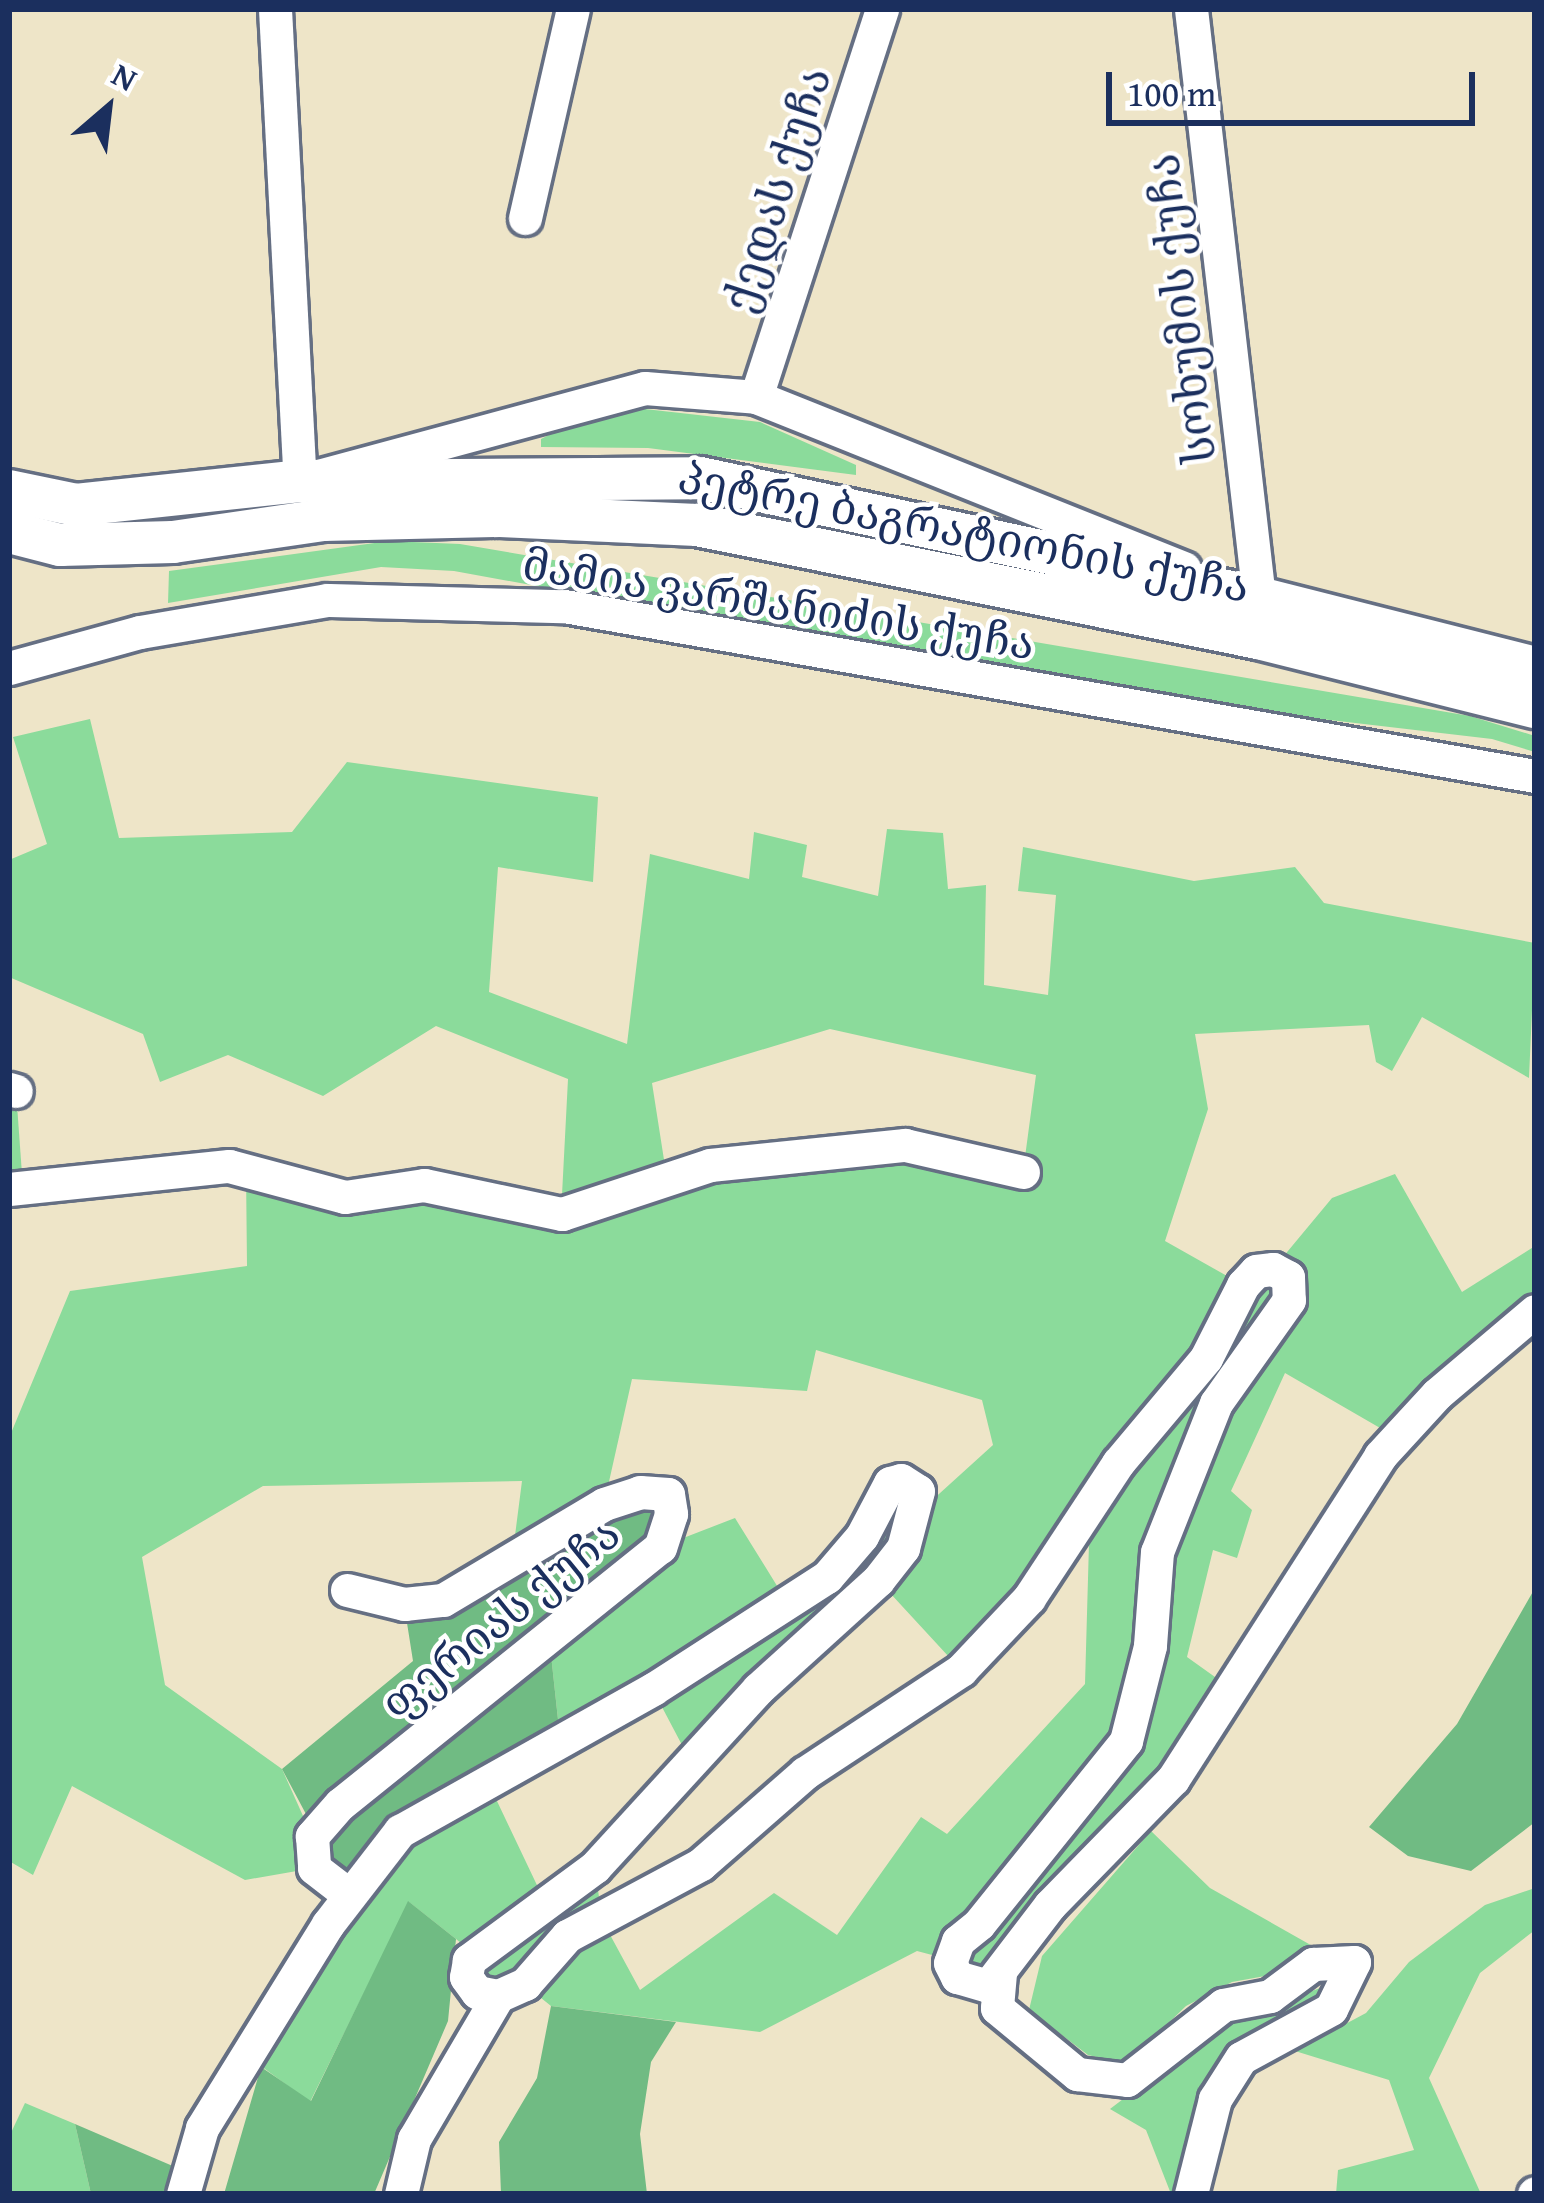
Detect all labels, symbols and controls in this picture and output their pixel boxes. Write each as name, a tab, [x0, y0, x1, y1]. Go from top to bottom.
north arrow	[48, 48, 168, 168]
scale bar	[1112, 48, 1481, 122]
text: N	[104, 50, 146, 103]
street label: ქედას ქუჩა	[711, 60, 841, 318]
text: 100 m	[1127, 66, 1216, 119]
street label: სოხუმის ქუჩა	[1134, 151, 1226, 467]
street label: პეტრე ბაგრატიონის ქუჩა	[674, 449, 1254, 613]
street label: მამია ვარშანიძის ქუჩა	[519, 536, 1039, 670]
street label: ფერიას ქუჩა	[370, 1506, 630, 1730]

